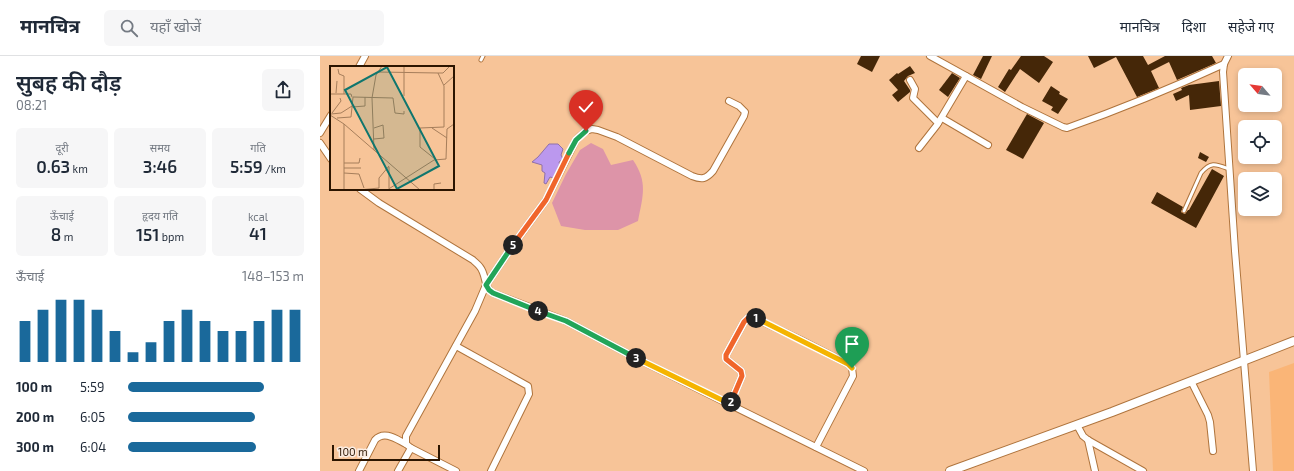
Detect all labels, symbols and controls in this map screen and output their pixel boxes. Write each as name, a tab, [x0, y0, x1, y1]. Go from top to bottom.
search box	[104, 10, 384, 46]
text: मानचित्र	[20, 14, 80, 37]
icon: search	[118, 17, 140, 39]
text: यहाँ खोजें	[150, 17, 201, 35]
text: मानचित्र	[1120, 18, 1160, 35]
text: दिशा	[1182, 18, 1206, 35]
text: सहेजे गए	[1228, 18, 1274, 35]
inset map	[330, 66, 454, 190]
north arrow	[1238, 68, 1282, 112]
map controls	[1238, 68, 1282, 216]
text: सुबह की दौड़	[16, 69, 121, 95]
button: share	[262, 69, 304, 111]
pin	[569, 90, 603, 131]
icon: check	[575, 96, 597, 118]
text: 08:21	[16, 97, 47, 113]
button: locate	[1238, 120, 1282, 164]
text: दूरी	[55, 141, 69, 154]
text: समय	[150, 141, 170, 154]
text: गति	[250, 141, 266, 154]
text: 0.63	[36, 156, 70, 176]
text: 3:46	[143, 156, 177, 176]
text: 5:59	[230, 156, 263, 176]
text: km	[70, 162, 88, 175]
text: /km	[263, 162, 286, 175]
button: layers	[1238, 172, 1282, 216]
text: ऊँचाई	[50, 209, 74, 222]
text: हृदय गति	[142, 209, 178, 222]
text: kcal	[248, 210, 268, 223]
text: 41	[249, 223, 267, 243]
text: 8	[51, 224, 61, 244]
text: 151	[136, 224, 159, 244]
text: m	[61, 230, 73, 243]
text: bpm	[159, 230, 184, 243]
pin: 5	[503, 235, 523, 255]
text: 5	[510, 238, 516, 251]
text: ऊँचाई	[16, 268, 44, 284]
text: 148–153 m	[242, 268, 304, 284]
pin: 4	[528, 301, 548, 321]
text: 4	[534, 304, 542, 317]
pin: 1	[746, 308, 766, 328]
text: 1	[754, 311, 758, 324]
pin	[835, 327, 869, 368]
icon: arrive	[841, 333, 863, 355]
pin: 3	[626, 348, 646, 368]
text: 3	[633, 351, 639, 364]
text: 100 m	[16, 379, 52, 395]
text: 5:59	[80, 379, 104, 395]
pin: 2	[721, 392, 741, 412]
text: 2	[728, 395, 734, 408]
text: 200 m	[16, 409, 54, 425]
text: 6:05	[80, 409, 105, 425]
text: 300 m	[16, 439, 54, 455]
text: 6:04	[80, 439, 106, 455]
scale bar	[332, 443, 440, 462]
text: 100 m	[338, 445, 368, 458]

